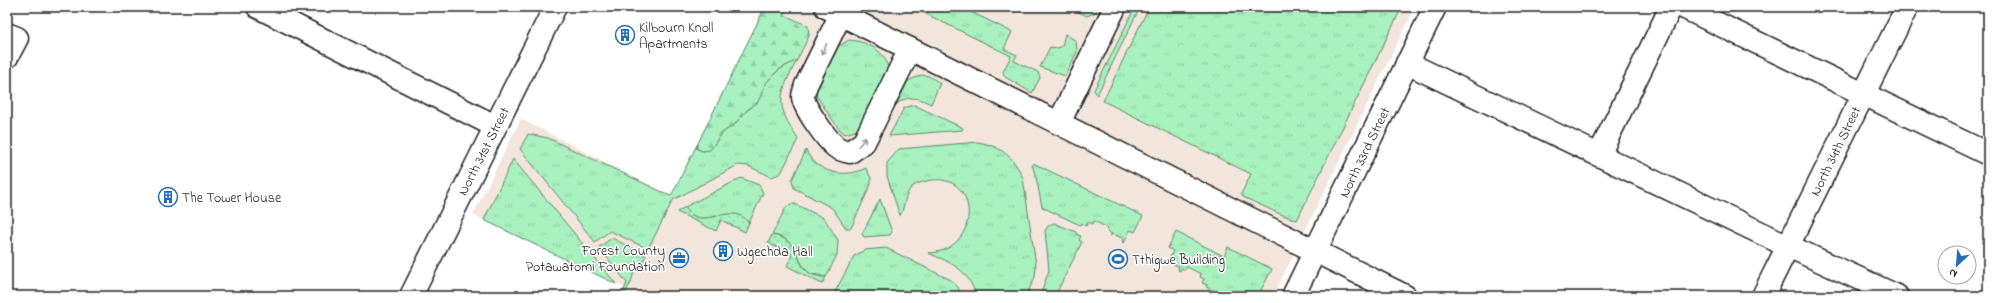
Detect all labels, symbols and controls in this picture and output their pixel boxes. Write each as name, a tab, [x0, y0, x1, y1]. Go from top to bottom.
place label: Kilbourn Knoll Apartments	[639, 18, 713, 55]
building icon: Kilbourn Knoll Apartments	[614, 24, 636, 46]
one-way arrow	[820, 43, 827, 55]
street label: North 34th Street	[1806, 103, 1867, 200]
street label: North 31st Street	[453, 104, 516, 200]
street label: North 33rd Street	[1334, 104, 1396, 202]
one-way arrow	[858, 137, 867, 147]
building icon: The Tower House	[157, 186, 179, 208]
place label: The Tower House	[182, 188, 282, 209]
building icon: Wgechda Hall	[712, 240, 734, 262]
place label: Forest County Potawatomi Foundation	[526, 241, 665, 278]
place label: Wgechda Hall	[737, 242, 813, 264]
north arrow	[1937, 245, 1977, 285]
office icon: Forest County Potawatomi Foundation	[668, 247, 690, 269]
sports icon: Tthigwe Building	[1107, 248, 1129, 270]
place label: Tthigwe Building	[1132, 250, 1225, 272]
text: N	[1946, 264, 1960, 282]

